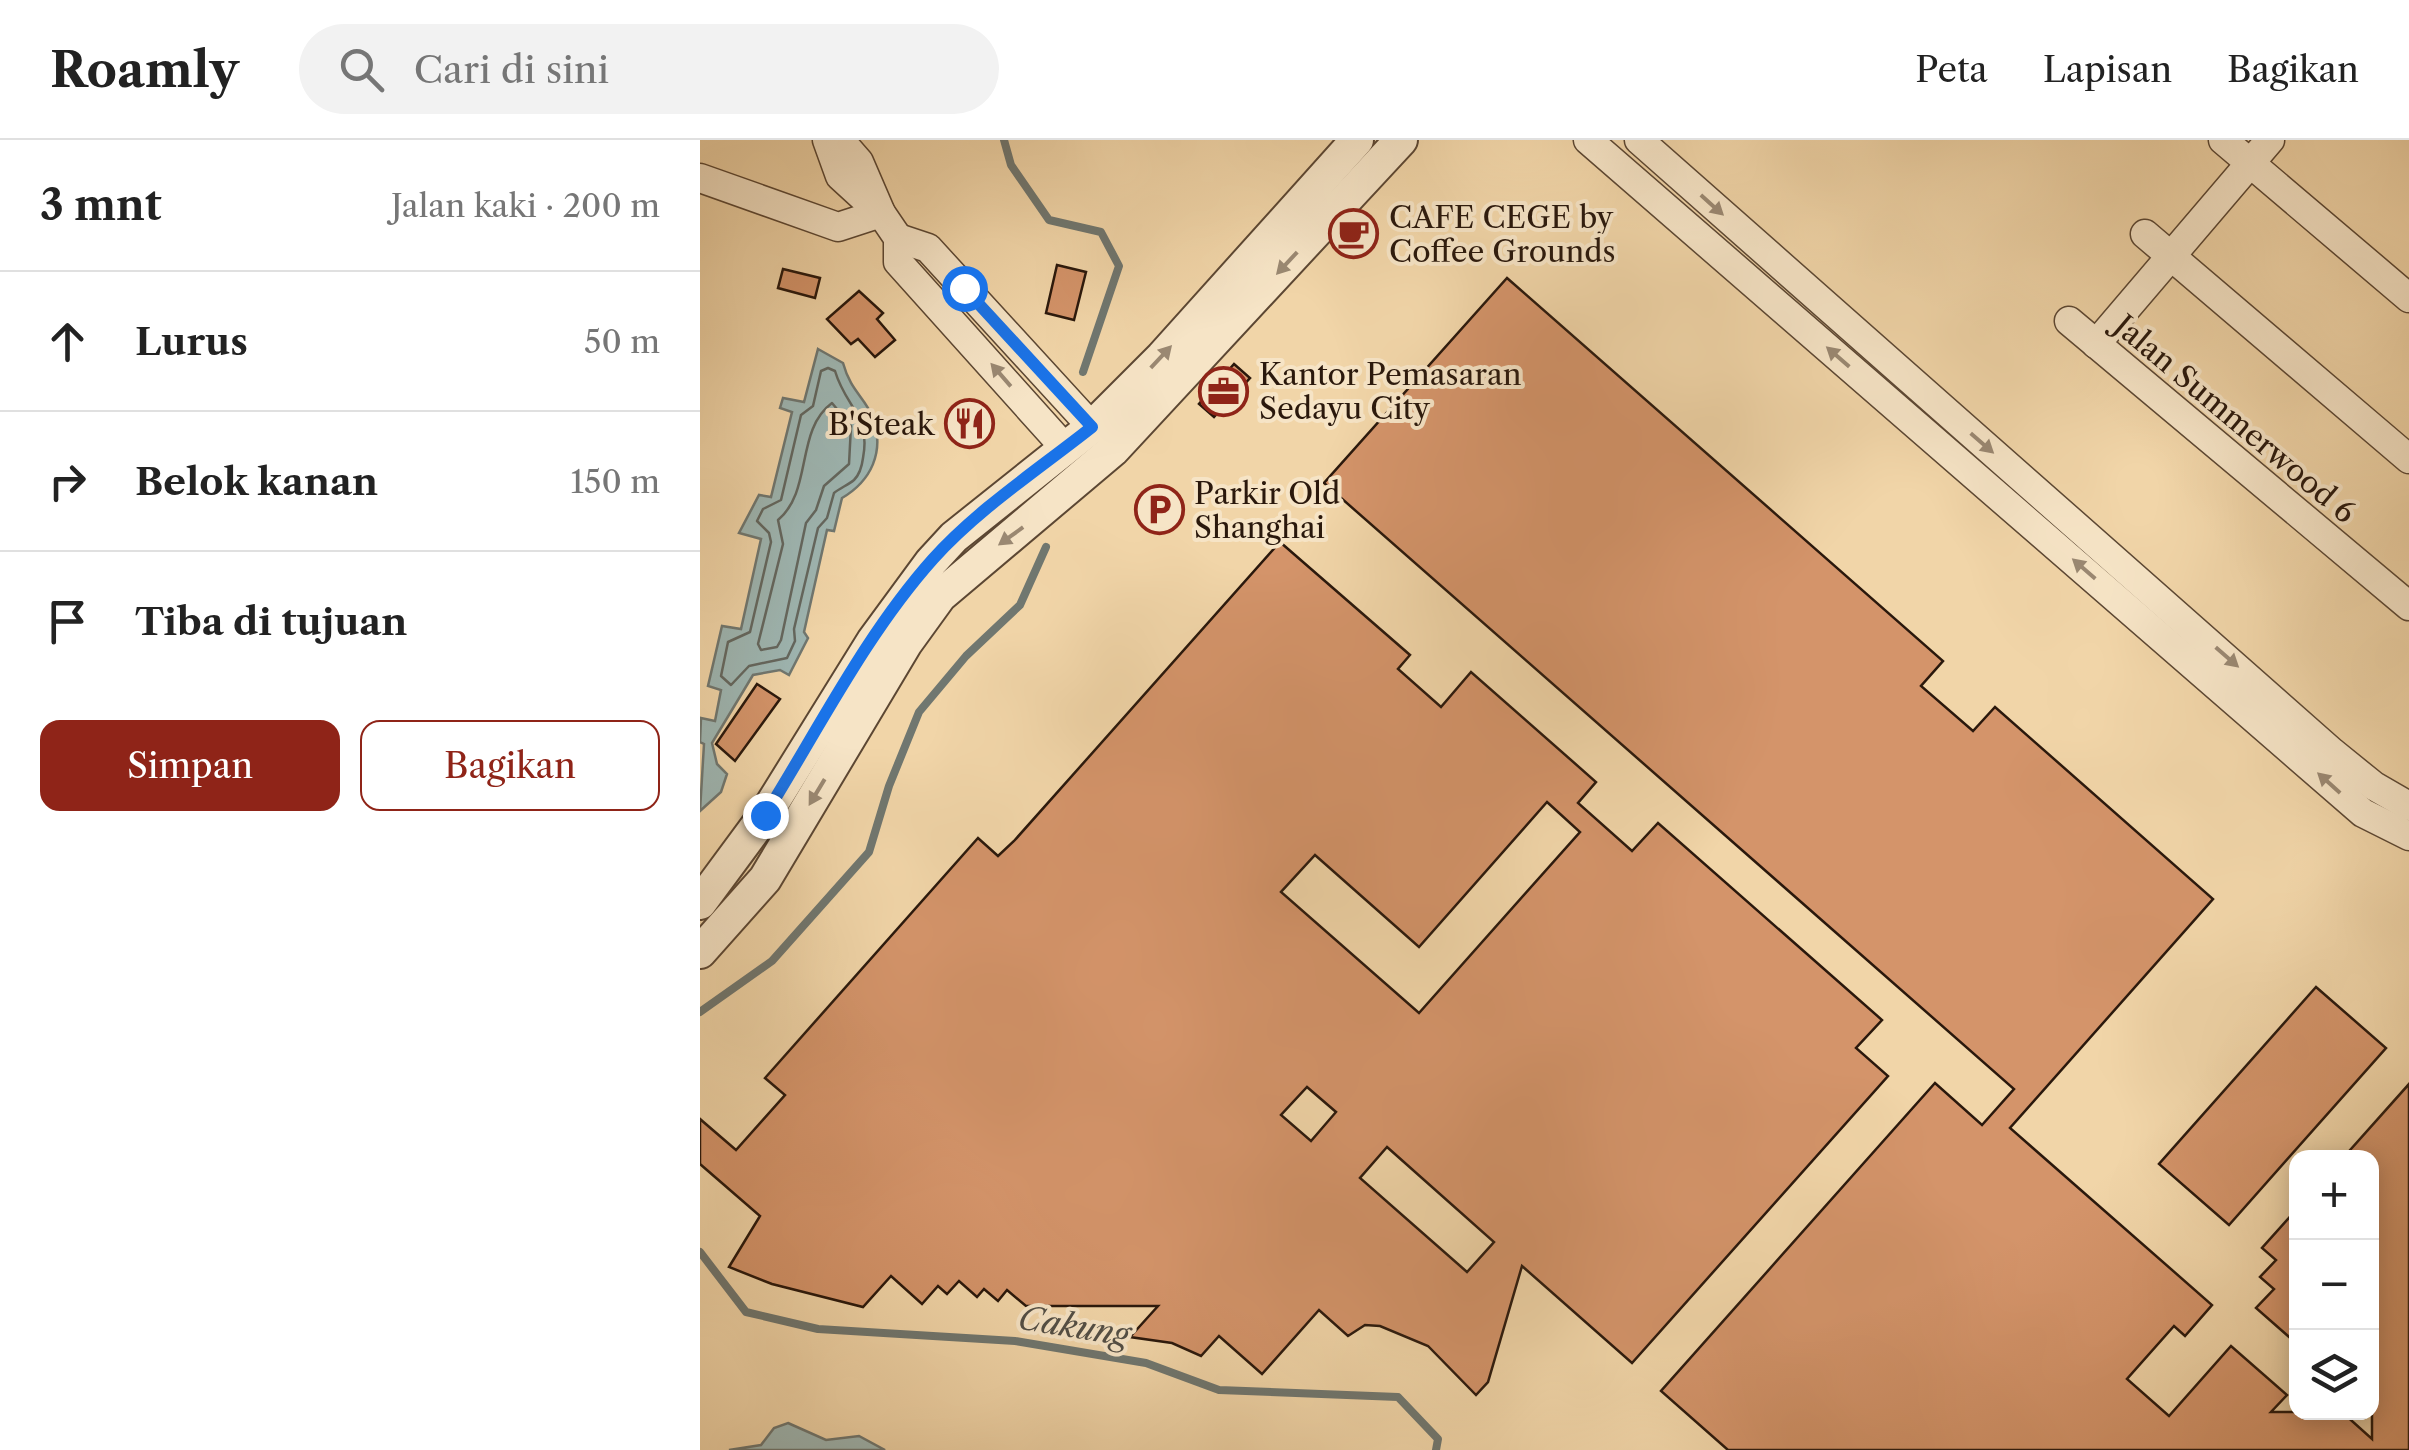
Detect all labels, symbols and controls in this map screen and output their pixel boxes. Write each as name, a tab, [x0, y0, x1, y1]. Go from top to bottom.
search box	[299, 24, 999, 114]
text: Roamly	[50, 40, 239, 99]
icon: search	[334, 42, 389, 97]
text: Cari di sini	[414, 46, 609, 93]
text: Peta	[1915, 48, 1988, 91]
text: Lapisan	[2043, 48, 2172, 91]
text: Bagikan	[2227, 48, 2359, 91]
text: 3 mnt	[40, 179, 162, 231]
text: Jalan kaki · 200 m	[391, 186, 660, 225]
one-way arrow	[1699, 193, 1724, 215]
place label: CAFE CEGE by Coffee Grounds	[1389, 199, 1616, 270]
cafe icon: CAFE CEGE by Coffee Grounds	[1328, 208, 1380, 260]
one-way arrow	[1276, 251, 1299, 275]
route start	[942, 266, 988, 312]
street label: Jalan Summerwood 6	[2104, 305, 2363, 531]
icon: ahead	[40, 314, 95, 369]
text: Lurus	[135, 318, 248, 365]
text: 50 m	[584, 322, 660, 361]
one-way arrow	[1149, 346, 1172, 370]
one-way arrow	[1826, 346, 1851, 368]
place label: Kantor Pemasaran Sedayu City	[1259, 356, 1522, 427]
one-way arrow	[990, 363, 1012, 388]
office icon: Kantor Pemasaran Sedayu City	[1198, 365, 1250, 417]
restaurant icon: B'Steak	[943, 398, 995, 450]
place label: B'Steak	[828, 406, 936, 443]
one-way arrow	[1969, 432, 1994, 454]
icon: right	[40, 454, 95, 509]
text: Belok kanan	[135, 458, 378, 505]
text: 150 m	[571, 462, 660, 501]
place label: Parkir Old Shanghai	[1194, 475, 1340, 546]
parking icon: Parkir Old Shanghai	[1133, 484, 1185, 536]
one-way arrow	[998, 525, 1024, 545]
one-way arrow	[2071, 559, 2096, 581]
icon: arrive	[40, 594, 95, 649]
text: Tiba di tujuan	[135, 598, 407, 645]
one-way arrow	[2214, 645, 2239, 667]
button: Simpan	[40, 720, 340, 811]
button: Bagikan	[360, 720, 660, 811]
one-way arrow	[2317, 772, 2342, 794]
one-way arrow	[809, 778, 826, 806]
route end	[743, 793, 789, 839]
map controls	[2289, 1150, 2379, 1420]
button: +	[2289, 1150, 2379, 1240]
button: −	[2289, 1240, 2379, 1330]
water label: Cakung	[1016, 1298, 1135, 1354]
button: layers	[2289, 1330, 2379, 1420]

